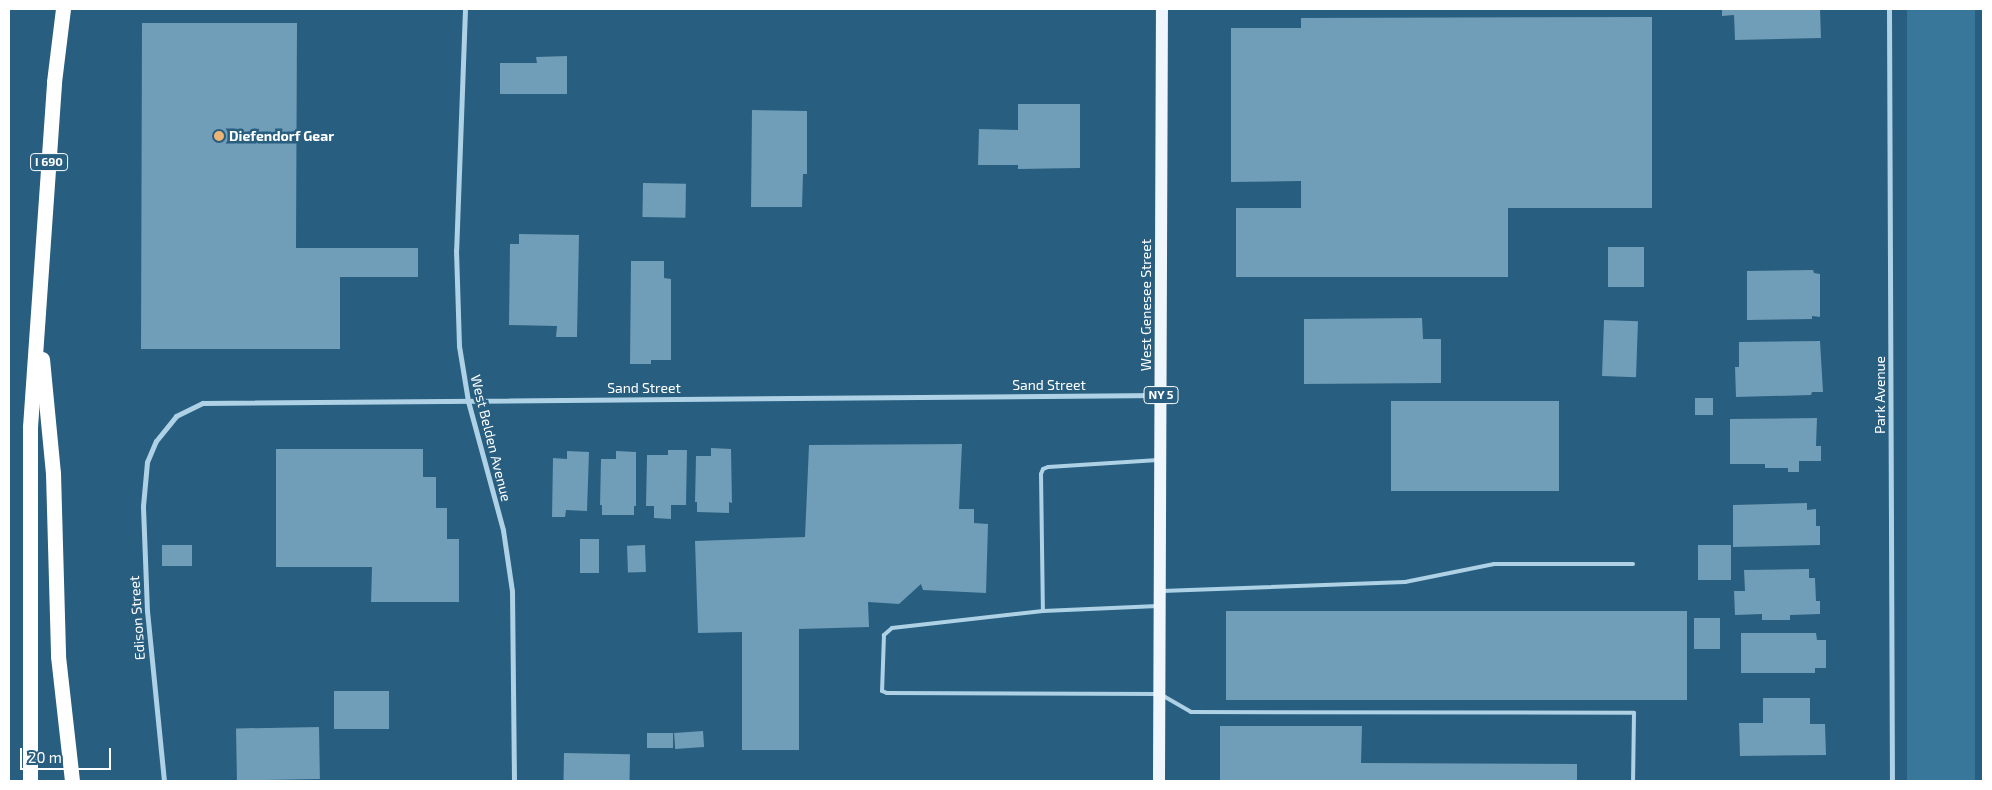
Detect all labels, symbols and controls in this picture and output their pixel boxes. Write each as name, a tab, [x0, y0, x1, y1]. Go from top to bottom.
place label: Diefendorf Gear	[229, 128, 334, 144]
marker: Diefendorf Gear	[213, 130, 225, 142]
road number: I 690	[29, 152, 69, 172]
street label: West Genesee Street	[1138, 239, 1154, 371]
street label: Park Avenue	[1872, 356, 1888, 434]
street label: West Belden Avenue	[467, 373, 515, 503]
street label: Sand Street	[1012, 377, 1086, 393]
street label: Sand Street	[607, 380, 681, 396]
road number: NY 5	[1142, 386, 1180, 404]
street label: Edison Street	[126, 575, 148, 661]
scale bar	[22, 738, 114, 770]
text: 20 m	[28, 748, 62, 766]

